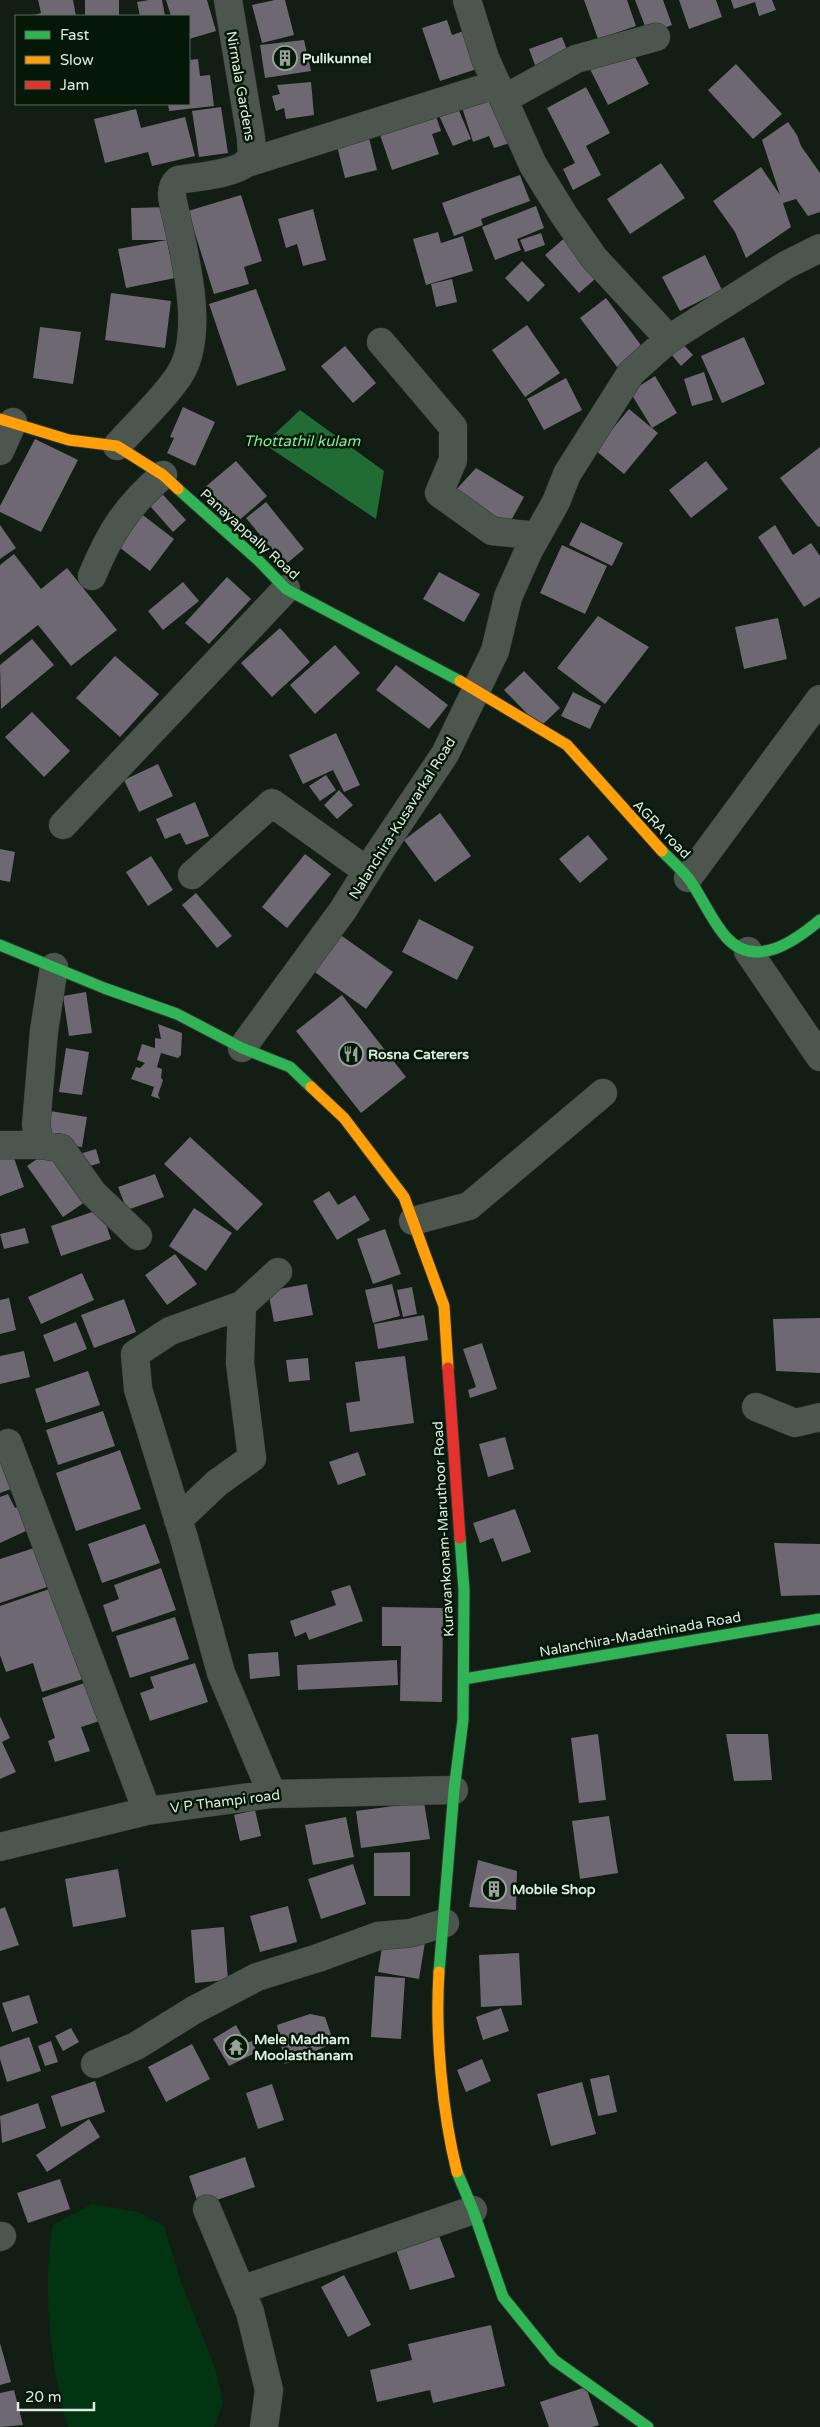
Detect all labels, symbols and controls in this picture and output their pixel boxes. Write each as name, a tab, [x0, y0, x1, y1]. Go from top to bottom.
legend	[15, 15, 190, 105]
text: Fast	[60, 26, 90, 44]
street label: Nirmala Gardens	[222, 30, 259, 143]
building icon: Pulikunnel	[272, 45, 298, 71]
place label: Pulikunnel	[302, 50, 371, 67]
text: Slow	[60, 51, 94, 69]
text: Jam	[60, 76, 89, 94]
water label: Thottathil kulam	[244, 432, 361, 450]
street label: Panayappally Road	[197, 485, 303, 583]
street label: Nalanchira-Kusavarkal Road	[345, 734, 459, 902]
street label: AGRA road	[629, 796, 694, 862]
restaurant icon: Rosna Caterers	[338, 1041, 364, 1067]
place label: Rosna Caterers	[368, 1046, 469, 1063]
street label: Kuravankonam-Maruthoor Road	[429, 1421, 458, 1637]
street label: Nalanchira-Madathinada Road	[538, 1608, 742, 1661]
street label: V P Thampi road	[169, 1786, 281, 1817]
building icon: Mobile Shop	[481, 1876, 507, 1902]
place label: Mobile Shop	[512, 1881, 596, 1898]
place label: Mele Madham Moolasthanam	[254, 2031, 354, 2064]
temple icon: Mele Madham Moolasthanam	[223, 2034, 249, 2060]
scale bar	[18, 2380, 94, 2412]
text: 20 m	[25, 2388, 62, 2406]

